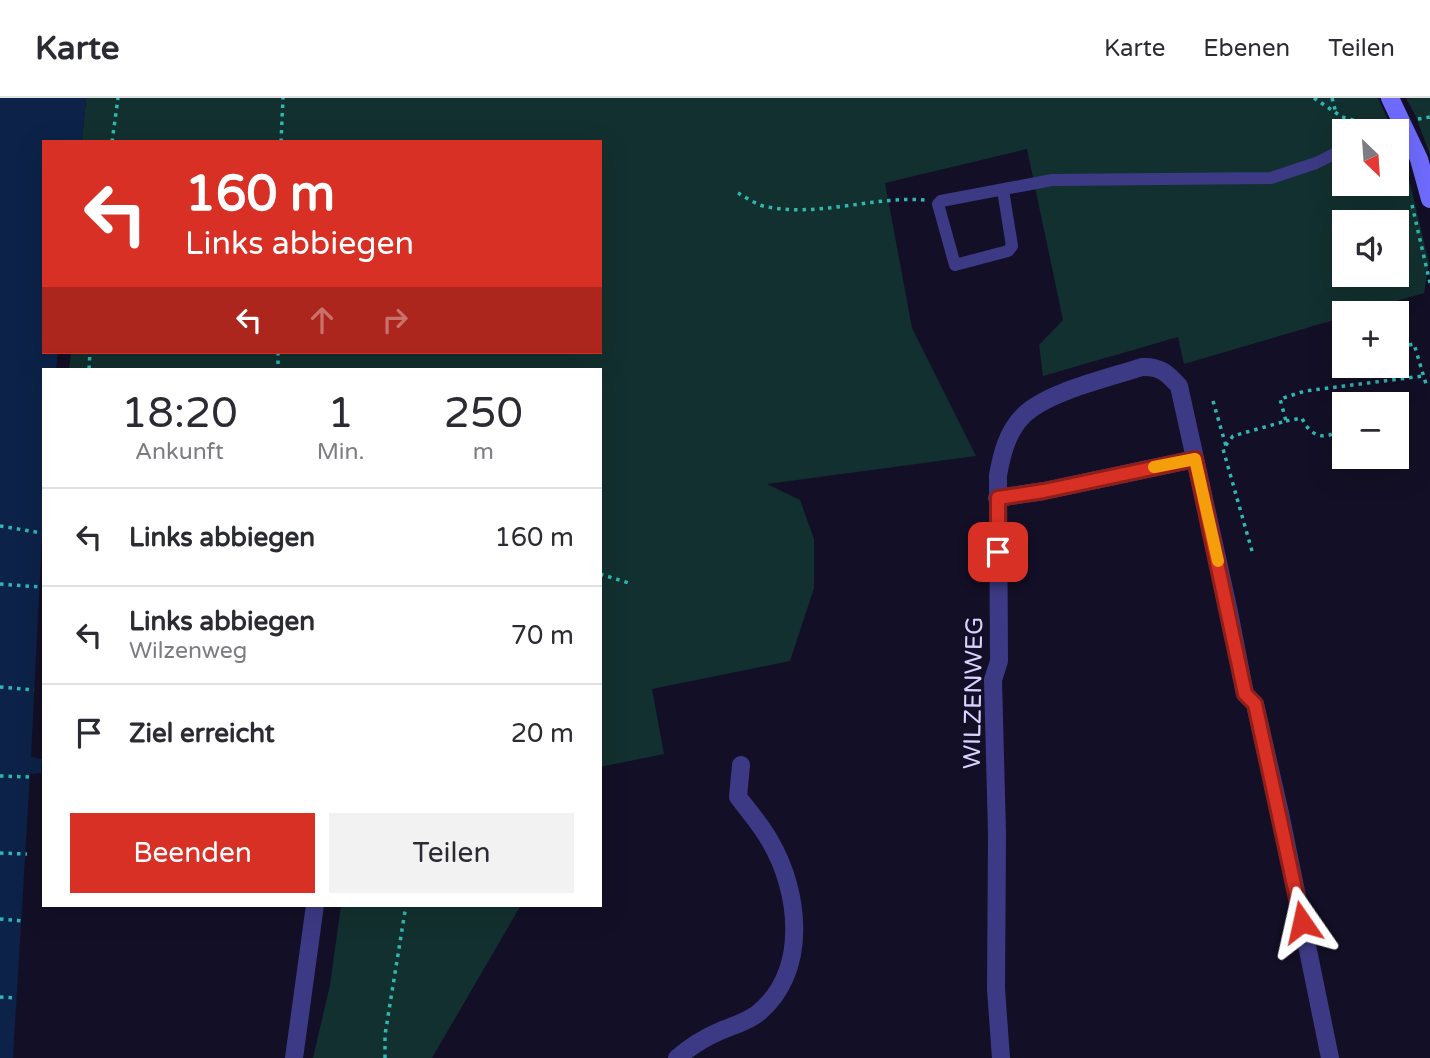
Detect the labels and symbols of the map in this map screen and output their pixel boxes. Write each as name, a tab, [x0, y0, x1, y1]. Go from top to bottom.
north arrow	[1332, 119, 1409, 196]
pin	[968, 522, 1028, 582]
street label: WILZENWEG	[958, 617, 989, 769]
position arrow	[1265, 885, 1339, 959]

